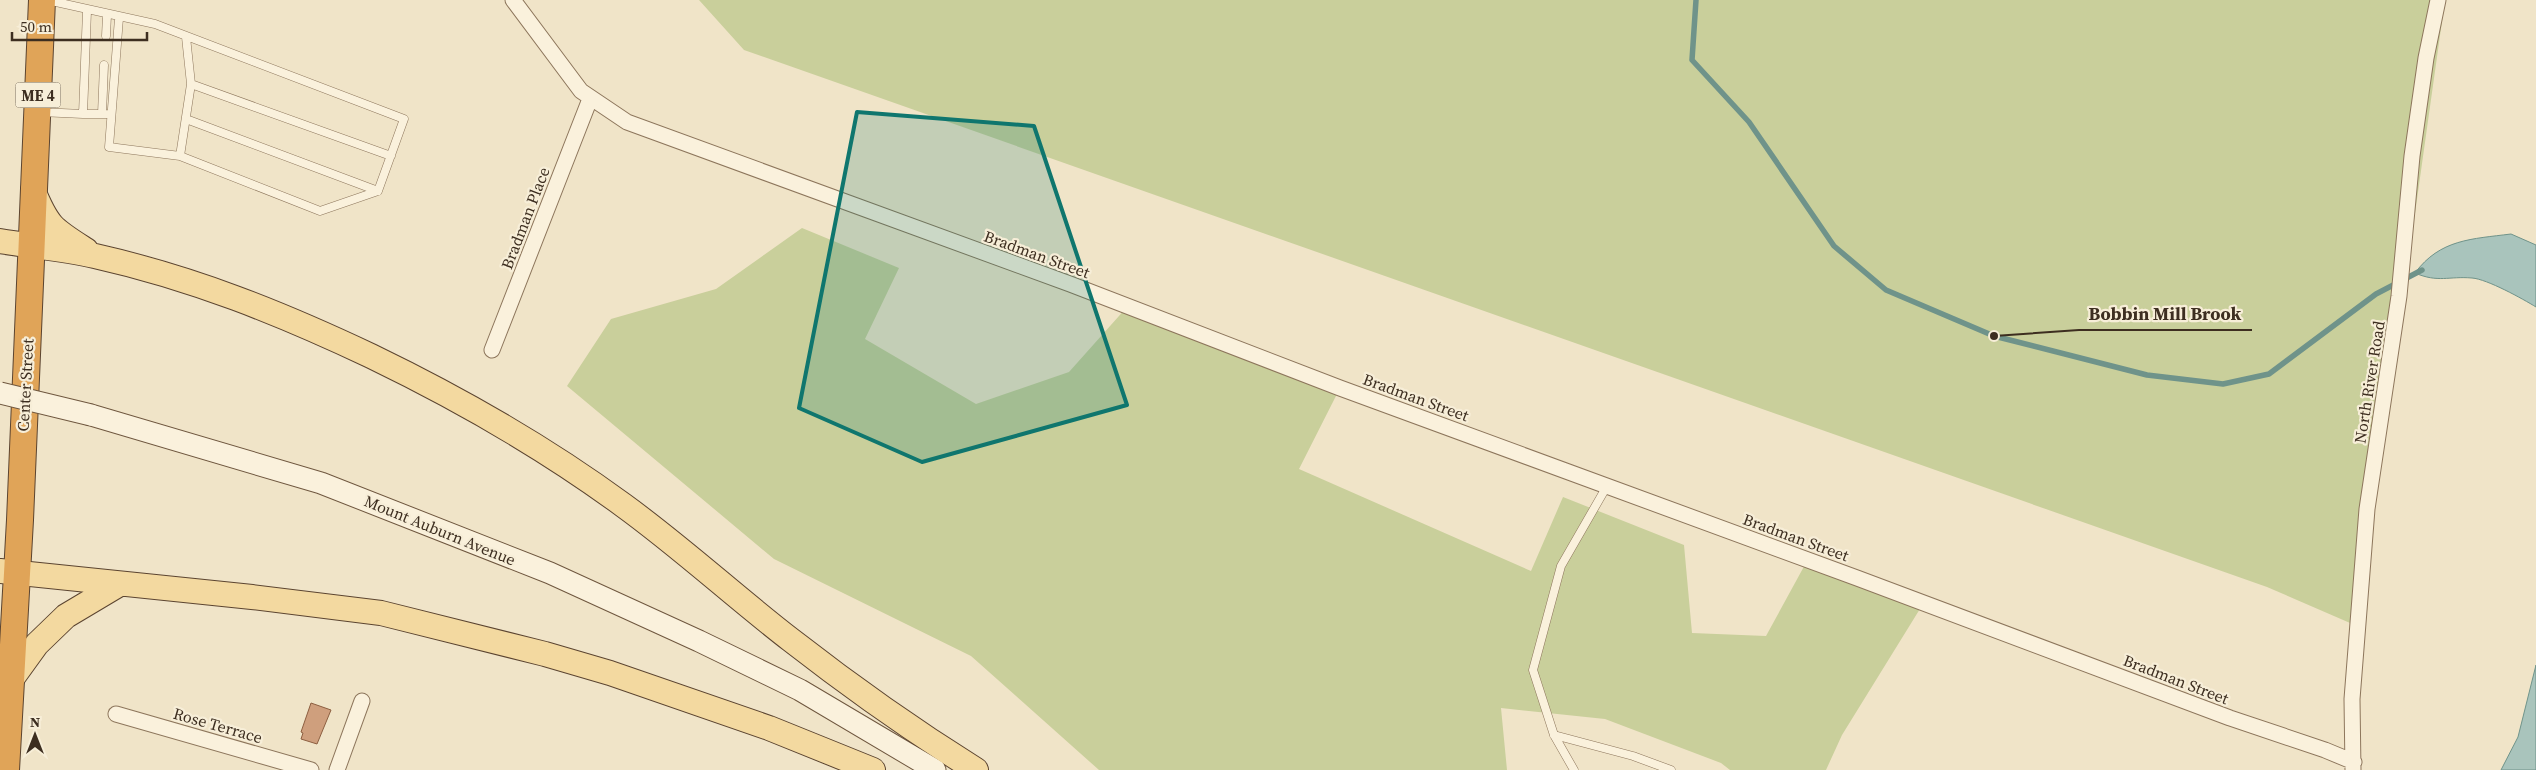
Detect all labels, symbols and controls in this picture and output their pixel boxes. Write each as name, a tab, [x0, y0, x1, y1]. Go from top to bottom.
scale bar	[12, 10, 148, 42]
text: 50 m	[20, 16, 52, 37]
road number: ME 4	[15, 82, 60, 108]
street label: Bradman Place	[495, 164, 555, 272]
street label: Bradman Street	[981, 225, 1094, 284]
callout: Bobbin Mill Brook	[2079, 297, 2252, 330]
text: Bobbin Mill Brook	[2089, 301, 2242, 326]
street label: North River Road	[2348, 319, 2390, 445]
street label: Center Street	[12, 337, 38, 432]
street label: Bradman Street	[1360, 368, 1473, 427]
street label: Mount Auburn Avenue	[361, 490, 519, 570]
street label: Bradman Street	[1740, 508, 1853, 567]
street label: Bradman Street	[2120, 649, 2233, 709]
street label: Rose Terrace	[171, 702, 265, 748]
north arrow	[10, 710, 60, 760]
text: N	[30, 712, 40, 732]

